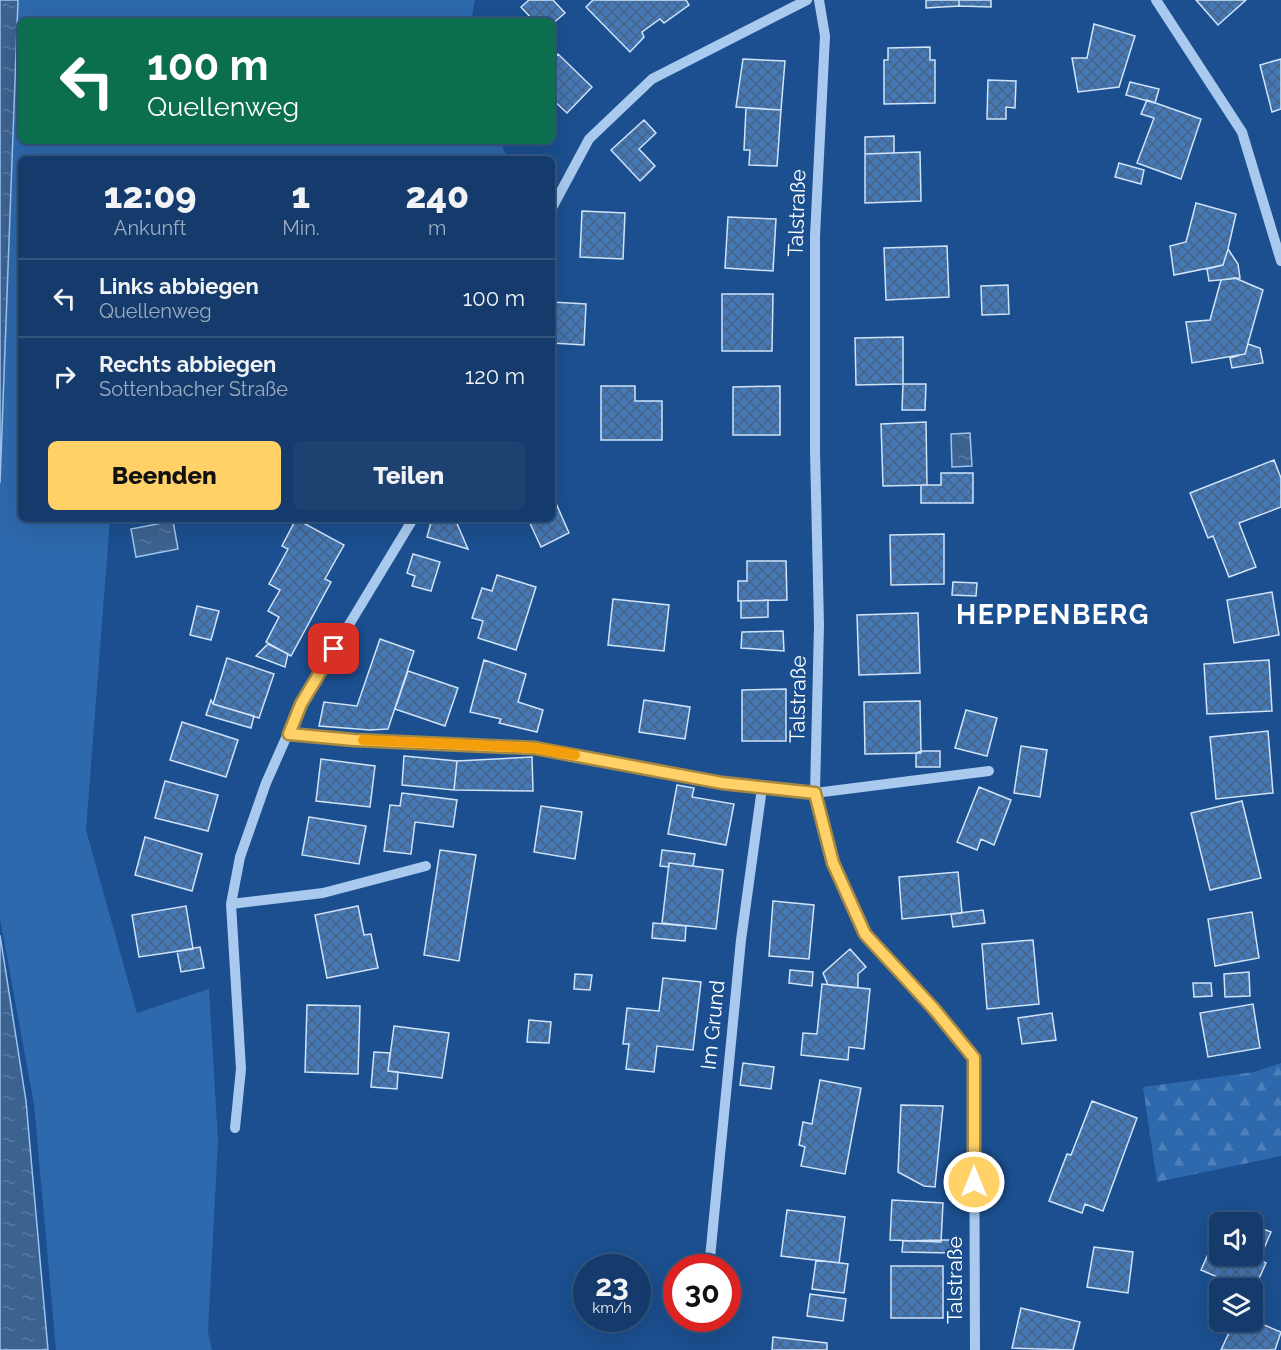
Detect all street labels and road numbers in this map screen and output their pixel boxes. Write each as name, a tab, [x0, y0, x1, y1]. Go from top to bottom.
street label: Talstraße	[782, 169, 811, 257]
street label: Talstraße	[784, 655, 811, 743]
street label: Im Grund	[695, 979, 730, 1071]
street label: Talstraße	[942, 1236, 967, 1324]

